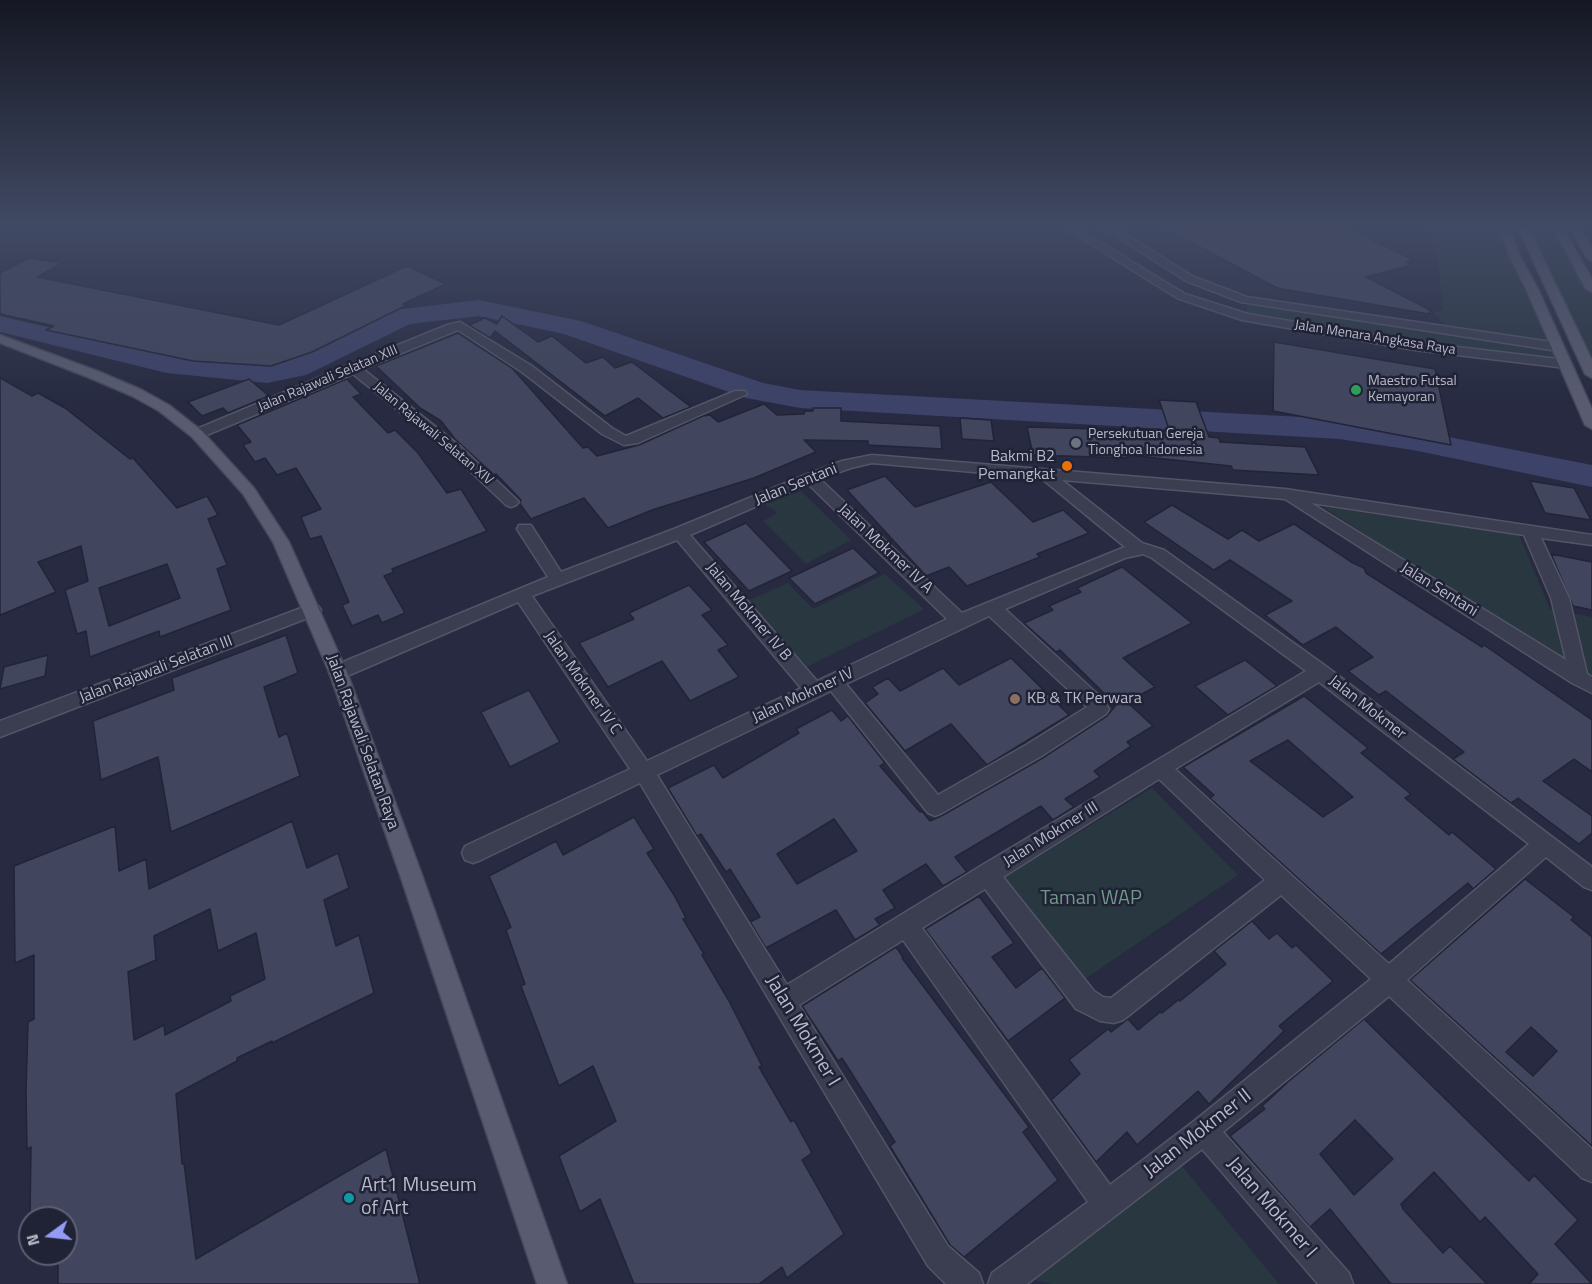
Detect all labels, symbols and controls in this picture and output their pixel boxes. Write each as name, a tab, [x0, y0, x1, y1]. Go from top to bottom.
street label: Jalan Menara Angkasa Raya	[1293, 317, 1457, 359]
street label: Jalan Rajawali Selatan XIII	[256, 342, 400, 416]
place label: Maestro Futsal Kemayoran	[1368, 374, 1457, 406]
street label: Jalan Rajawali Selatan XIV	[370, 379, 496, 489]
marker: Maestro Futsal Kemayoran	[1349, 383, 1363, 397]
place label: Persekutuan Gereja Tionghoa Indonesia	[1088, 427, 1203, 460]
marker: Persekutuan Gereja Tionghoa Indonesia	[1069, 436, 1083, 450]
place label: Bakmi B2 Pemangkat	[978, 447, 1055, 485]
marker: Bakmi B2 Pemangkat	[1060, 459, 1074, 473]
street label: Jalan Sentani	[752, 460, 840, 510]
street label: Jalan Mokmer IV A	[834, 500, 936, 598]
street label: Jalan Mokmer IV B	[701, 559, 795, 665]
street label: Jalan Sentani	[1397, 559, 1481, 621]
street label: Jalan Mokmer IV C	[539, 628, 625, 738]
street label: Jalan Rajawali Selatan III	[77, 632, 235, 708]
street label: Jalan Rajawali Selatan Raya	[321, 652, 403, 832]
street label: Jalan Mokmer IV	[749, 664, 857, 728]
street label: Jalan Mokmer	[1324, 672, 1410, 744]
place label: KB & TK Perwara	[1027, 689, 1142, 709]
marker: KB & TK Perwara	[1008, 692, 1022, 706]
street label: Jalan Mokmer III	[1000, 798, 1102, 872]
park label: Taman WAP	[1040, 887, 1142, 911]
street label: Jalan Mokmer I	[759, 971, 845, 1091]
street label: Jalan Mokmer II	[1139, 1084, 1257, 1184]
street label: Jalan Mokmer I	[1221, 1153, 1321, 1263]
place label: Art1 Museum of Art	[361, 1174, 477, 1221]
marker: Art1 Museum of Art	[342, 1191, 356, 1205]
north arrow	[18, 1206, 78, 1266]
text: N	[20, 1232, 46, 1249]

